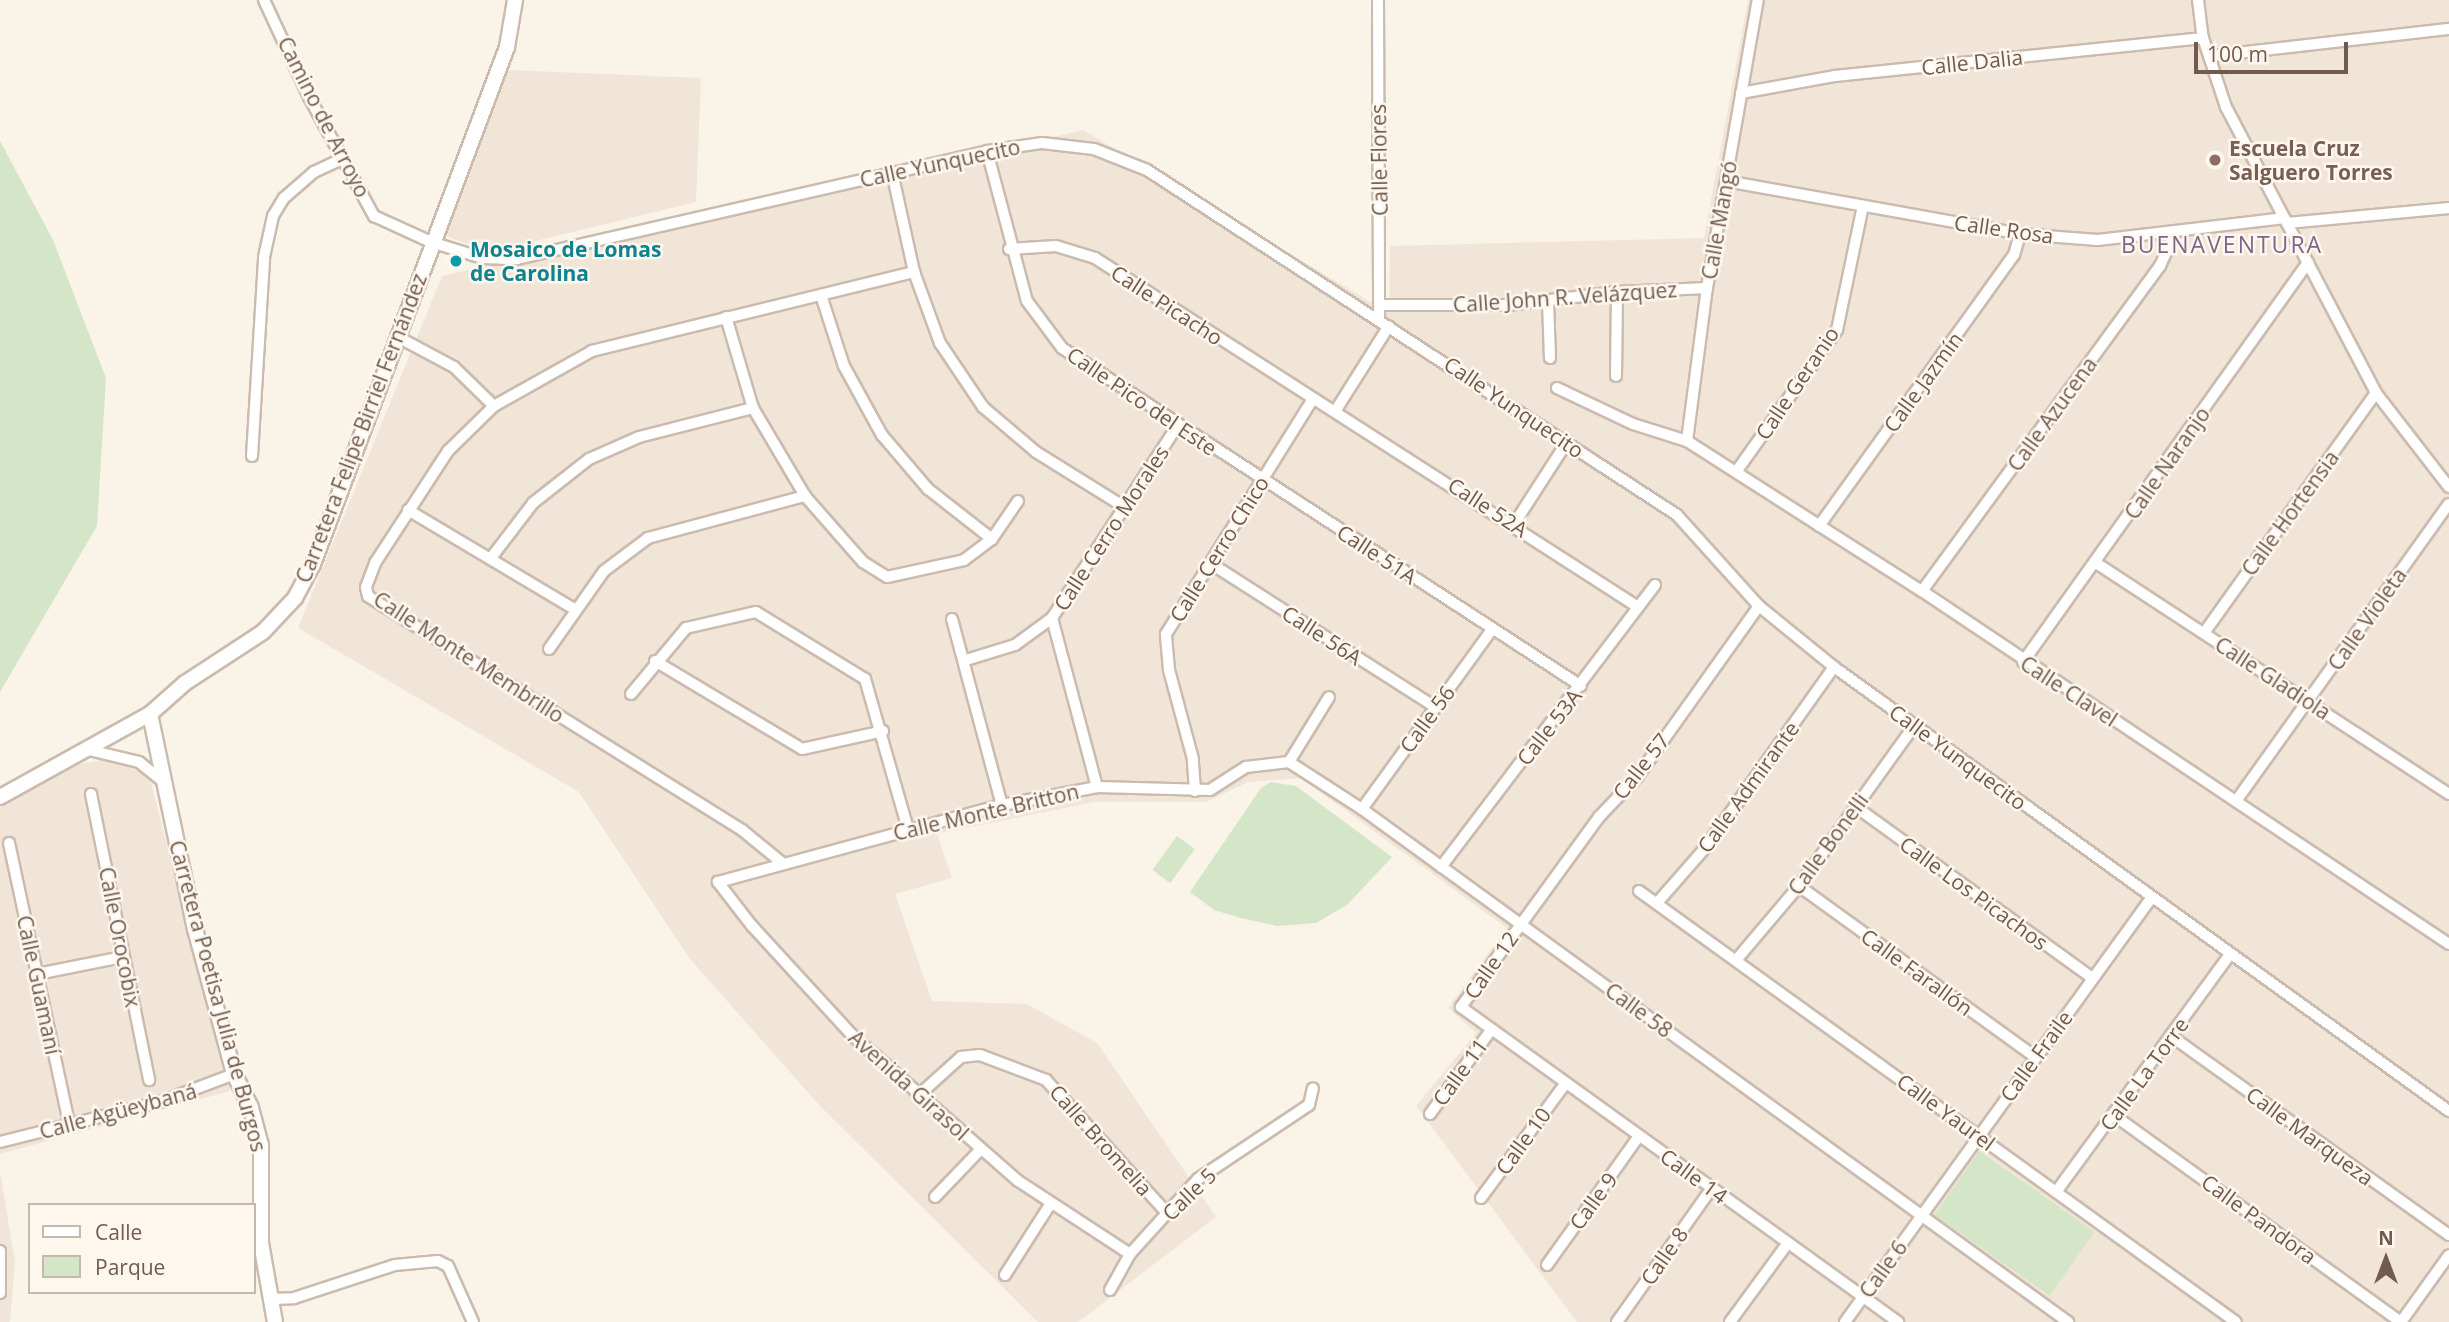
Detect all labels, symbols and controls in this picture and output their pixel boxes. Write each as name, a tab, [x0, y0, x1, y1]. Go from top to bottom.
scale bar	[2197, 28, 2351, 72]
street label: Camino de Arroyo	[273, 32, 375, 202]
text: 100 m	[2207, 40, 2268, 68]
street label: Calle Dalia	[1920, 44, 2024, 80]
street label: Calle Flores	[1365, 104, 1393, 216]
street label: Calle Yunquecito	[858, 134, 1022, 192]
place label: Escuela Cruz Salguero Torres	[2229, 135, 2393, 185]
marker: Escuela Cruz Salguero Torres	[2207, 152, 2223, 168]
street label: Calle Mangó	[1696, 159, 1742, 281]
street label: Calle Rosa	[1953, 210, 2055, 248]
district label: BUENAVENTURA	[2122, 230, 2322, 258]
place label: Mosaico de Lomas de Carolina	[470, 236, 661, 286]
marker: Mosaico de Lomas de Carolina	[448, 253, 464, 269]
street label: Calle Picacho	[1106, 260, 1228, 350]
street label: Carretera Felipe Birriel Fernández	[290, 270, 432, 586]
street label: Calle John R. Velázquez	[1452, 277, 1678, 317]
street label: Calle Geranio	[1750, 322, 1844, 444]
street label: Calle Jazmín	[1878, 327, 1968, 437]
street label: Calle Pico del Este	[1062, 342, 1222, 460]
street label: Calle Yunquecito	[1439, 351, 1589, 463]
street label: Calle Azucena	[2002, 352, 2102, 476]
street label: Calle Naranjo	[2119, 402, 2215, 524]
street label: Calle Cerro Morales	[1048, 441, 1174, 615]
street label: Calle Hortensia	[2236, 445, 2344, 581]
street label: Calle Cerro Chico	[1164, 471, 1274, 627]
street label: Calle 52A	[1443, 472, 1533, 542]
street label: Calle 51A	[1332, 519, 1422, 589]
street label: Calle Violeta	[2322, 563, 2412, 675]
street label: Calle Monte Membrillo	[369, 586, 569, 728]
street label: Calle 56A	[1277, 600, 1367, 670]
street label: Calle Gladiola	[2210, 631, 2336, 725]
street label: Calle Clavel	[2016, 650, 2122, 732]
street label: Calle 56	[1394, 681, 1460, 757]
street label: Calle 53A	[1511, 684, 1587, 770]
street label: Calle Yunquecito	[1885, 699, 2031, 815]
street label: Calle Admirante	[1692, 716, 1804, 858]
street label: Calle 57	[1607, 728, 1675, 804]
street label: Calle Monte Britton	[891, 778, 1081, 846]
street label: Calle Bonelli	[1783, 788, 1873, 900]
street label: Calle Los Picachos	[1895, 831, 2053, 955]
street label: Carretera Poetisa Julia de Burgos	[164, 838, 272, 1154]
street label: Calle Orocobix	[94, 865, 146, 1009]
street label: Calle Guamaní	[12, 913, 66, 1057]
street label: Calle Farallón	[1856, 923, 1978, 1021]
street label: Calle 12	[1459, 926, 1523, 1004]
street label: Calle 58	[1601, 977, 1677, 1043]
street label: Calle Fraile	[1995, 1006, 2077, 1106]
street label: Calle La Torre	[2094, 1012, 2194, 1136]
street label: Avenida Girasol	[844, 1025, 974, 1145]
street label: Calle 11	[1427, 1034, 1493, 1110]
street label: Calle Yaurel	[1892, 1068, 2000, 1156]
street label: Calle Agüeybaná	[37, 1078, 199, 1144]
street label: Calle Bromelia	[1044, 1079, 1158, 1201]
street label: Calle Marqueza	[2242, 1081, 2378, 1191]
street label: Calle 10	[1490, 1103, 1556, 1179]
street label: Calle 14	[1656, 1143, 1732, 1209]
street label: Calle 5	[1157, 1162, 1221, 1226]
street label: Calle 9	[1564, 1167, 1622, 1235]
street label: Calle Pandora	[2197, 1169, 2321, 1269]
legend	[28, 1203, 256, 1294]
text: Calle	[95, 1218, 142, 1246]
street label: Calle 8	[1635, 1222, 1693, 1290]
north arrow	[2351, 1224, 2421, 1294]
text: N	[2378, 1225, 2394, 1251]
street label: Calle 6	[1854, 1235, 1912, 1303]
text: Parque	[95, 1253, 165, 1281]

